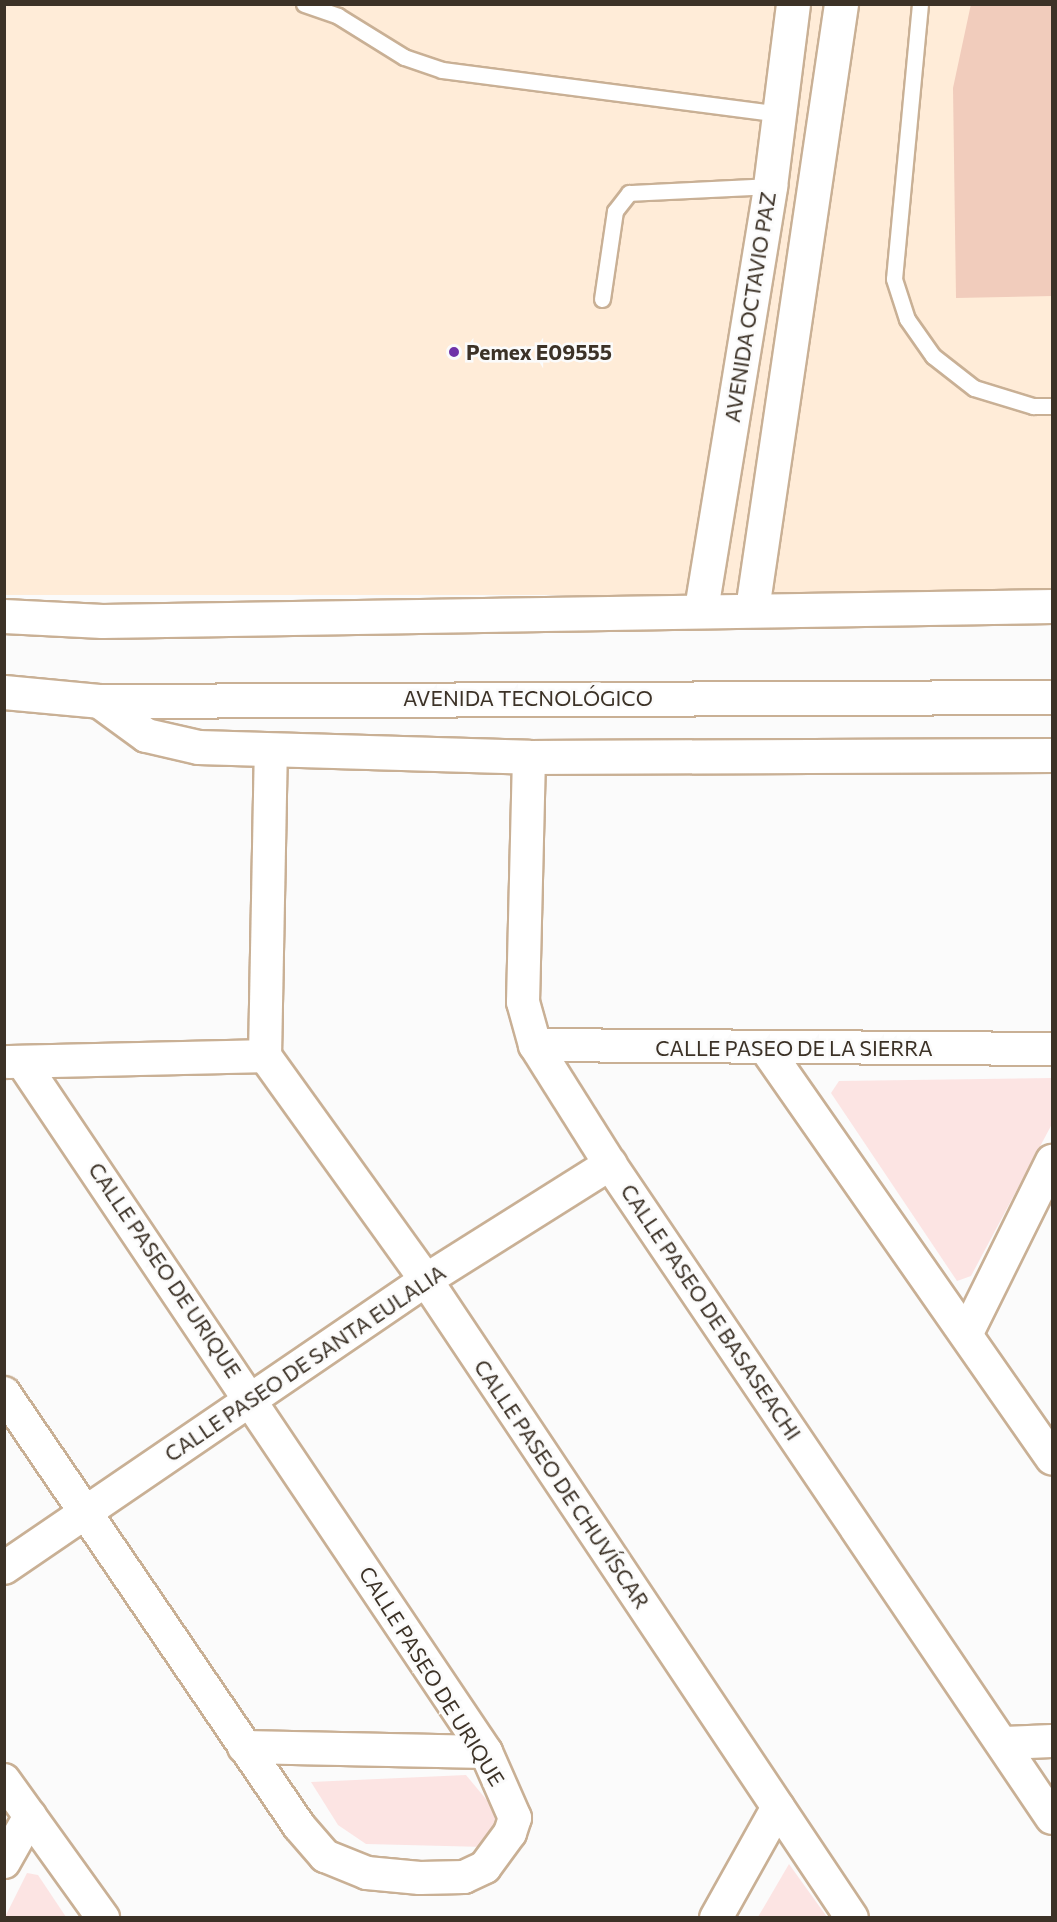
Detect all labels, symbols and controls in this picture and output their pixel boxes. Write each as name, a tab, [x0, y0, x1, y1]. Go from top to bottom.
street label: AVENIDA OCTAVIO PAZ	[719, 190, 781, 424]
place label: Pemex E09555	[466, 339, 612, 365]
marker: Pemex E09555	[447, 345, 461, 359]
street label: AVENIDA TECNOLÓGICO	[403, 685, 653, 711]
street label: CALLE PASEO DE LA SIERRA	[655, 1035, 933, 1061]
street label: CALLE PASEO DE URIQUE	[84, 1158, 246, 1382]
street label: CALLE PASEO DE BASASEACHI	[616, 1179, 806, 1445]
street label: CALLE PASEO DE SANTA EULALIA	[160, 1259, 450, 1467]
street label: CALLE PASEO DE CHUVÍSCAR	[469, 1355, 655, 1613]
street label: CALLE PASEO DE URIQUE	[354, 1562, 510, 1790]

